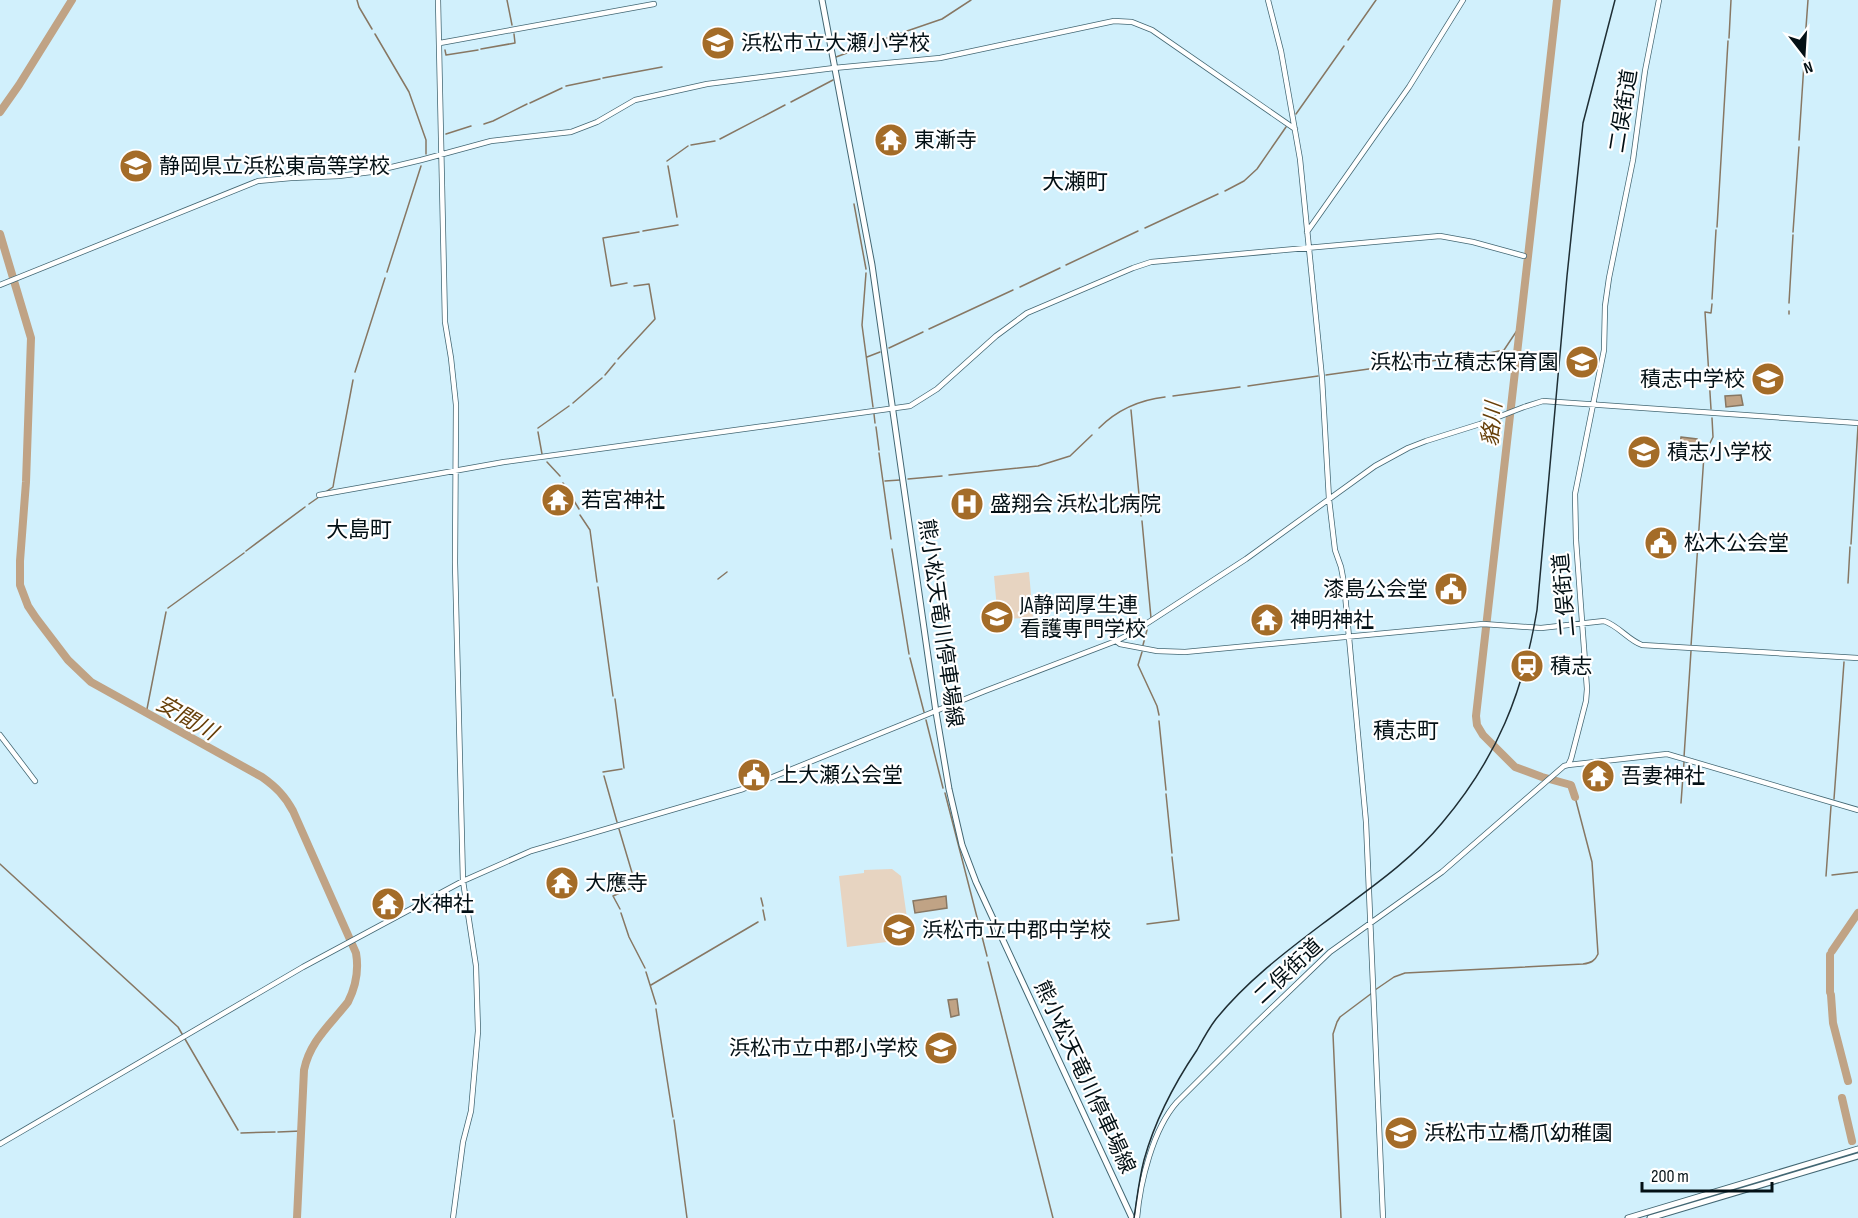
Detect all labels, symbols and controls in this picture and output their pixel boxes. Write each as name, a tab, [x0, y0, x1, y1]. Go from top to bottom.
north arrow	[1774, 24, 1834, 84]
school or university icon: 浜松市立大瀬小学校	[700, 25, 736, 61]
place label: 浜松市立大瀬小学校	[741, 31, 930, 56]
text: N	[1801, 57, 1815, 77]
street label: 二俣街道	[1605, 68, 1642, 155]
temple icon: 東漸寺	[873, 122, 909, 158]
place label: 東漸寺	[914, 128, 977, 153]
school or university icon: 静岡県立浜松東高等学校	[118, 148, 154, 184]
place label: 静岡県立浜松東高等学校	[159, 154, 390, 179]
district label: 大瀬町	[1042, 169, 1108, 196]
school or university icon: 浜松市立積志保育園	[1564, 344, 1600, 380]
place label: 浜松市立積志保育園	[1370, 350, 1559, 375]
school or university icon: 積志中学校	[1750, 361, 1786, 397]
place label: 積志中学校	[1640, 367, 1745, 392]
water label: 貉川	[1477, 399, 1508, 447]
school or university icon: 積志小学校	[1626, 434, 1662, 470]
place label: 積志小学校	[1667, 440, 1772, 465]
temple icon: 若宮神社	[540, 482, 576, 518]
hospital icon: 盛翔会 浜松北病院	[949, 486, 985, 522]
place label: 若宮神社	[581, 488, 665, 513]
place label: 盛翔会 浜松北病院	[990, 492, 1161, 517]
district label: 大島町	[326, 517, 392, 544]
street label: 熊小松天竜川停車場線	[914, 517, 967, 729]
public building icon: 松木公会堂	[1643, 525, 1679, 561]
place label: 松木公会堂	[1684, 531, 1789, 556]
street label: 二俣街道	[1548, 552, 1581, 638]
public building icon: 漆島公会堂	[1433, 571, 1469, 607]
place label: 漆島公会堂	[1323, 577, 1428, 602]
place label: JA静岡厚生連 看護専門学校	[1019, 593, 1146, 642]
school or university icon: JA静岡厚生連 看護専門学校	[979, 599, 1015, 635]
temple icon: 神明神社	[1249, 602, 1285, 638]
place label: 神明神社	[1290, 608, 1374, 633]
station icon: 積志	[1509, 648, 1545, 684]
place label: 積志	[1550, 654, 1592, 679]
water label: 安間川	[151, 690, 223, 747]
district label: 積志町	[1373, 718, 1439, 745]
public building icon: 上大瀬公会堂	[736, 757, 772, 793]
temple icon: 吾妻神社	[1580, 758, 1616, 794]
place label: 上大瀬公会堂	[777, 763, 903, 788]
place label: 吾妻神社	[1621, 764, 1705, 789]
temple icon: 大應寺	[544, 865, 580, 901]
place label: 大應寺	[585, 871, 648, 896]
temple icon: 水神社	[370, 886, 406, 922]
place label: 水神社	[411, 892, 474, 917]
school or university icon: 浜松市立中郡中学校	[881, 912, 917, 948]
place label: 浜松市立中郡中学校	[922, 918, 1111, 943]
street label: 二俣街道	[1249, 934, 1328, 1009]
street label: 熊小松天竜川停車場線	[1029, 977, 1140, 1178]
school or university icon: 浜松市立中郡小学校	[923, 1030, 959, 1066]
place label: 浜松市立中郡小学校	[729, 1036, 918, 1061]
school or university icon: 浜松市立橋爪幼稚園	[1383, 1115, 1419, 1151]
place label: 浜松市立橋爪幼稚園	[1424, 1121, 1613, 1146]
scale bar	[1642, 1155, 1772, 1193]
text: 200 m	[1651, 1166, 1689, 1187]

